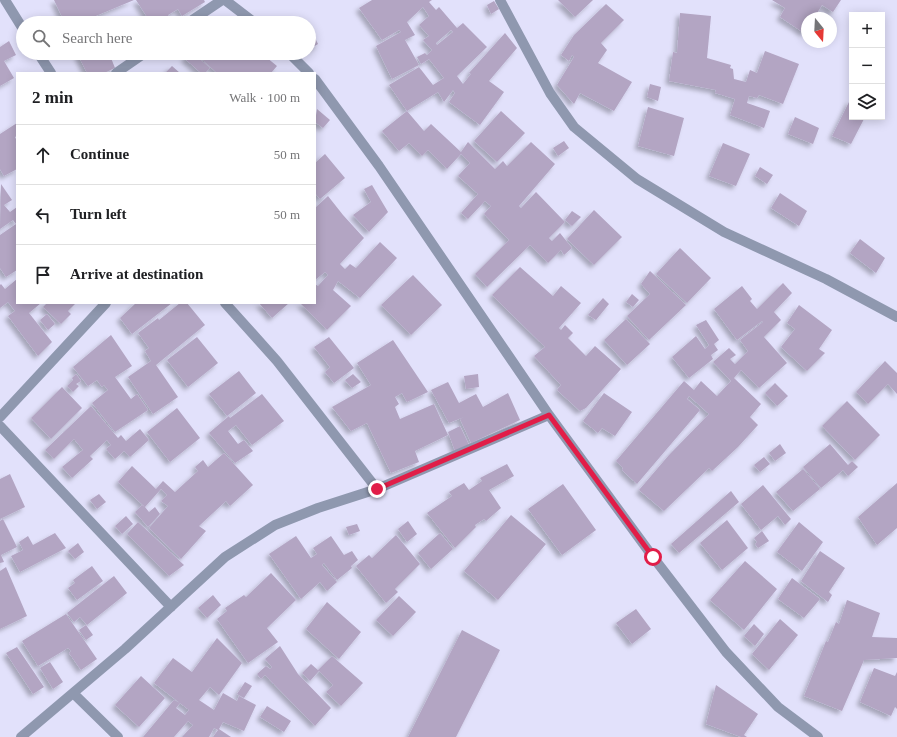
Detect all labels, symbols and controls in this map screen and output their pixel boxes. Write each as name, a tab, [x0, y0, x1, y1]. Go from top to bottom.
north arrow	[801, 12, 837, 48]
map controls	[849, 12, 885, 120]
button: +	[849, 12, 885, 48]
search box	[16, 16, 316, 60]
icon: search	[30, 27, 52, 49]
text: Search here	[62, 30, 132, 46]
button: −	[849, 48, 885, 84]
button: layers	[849, 84, 885, 120]
text: 2 min	[32, 88, 73, 107]
text: Walk · 100 m	[229, 90, 300, 105]
icon: ahead	[32, 144, 54, 166]
text: Continue	[70, 146, 129, 162]
text: 50 m	[274, 147, 300, 162]
icon: left	[32, 204, 54, 226]
text: Turn left	[70, 206, 127, 222]
text: 50 m	[274, 207, 300, 222]
icon: arrive	[32, 264, 54, 286]
text: Arrive at destination	[70, 266, 203, 282]
route end	[368, 480, 386, 498]
route start	[644, 548, 662, 566]

